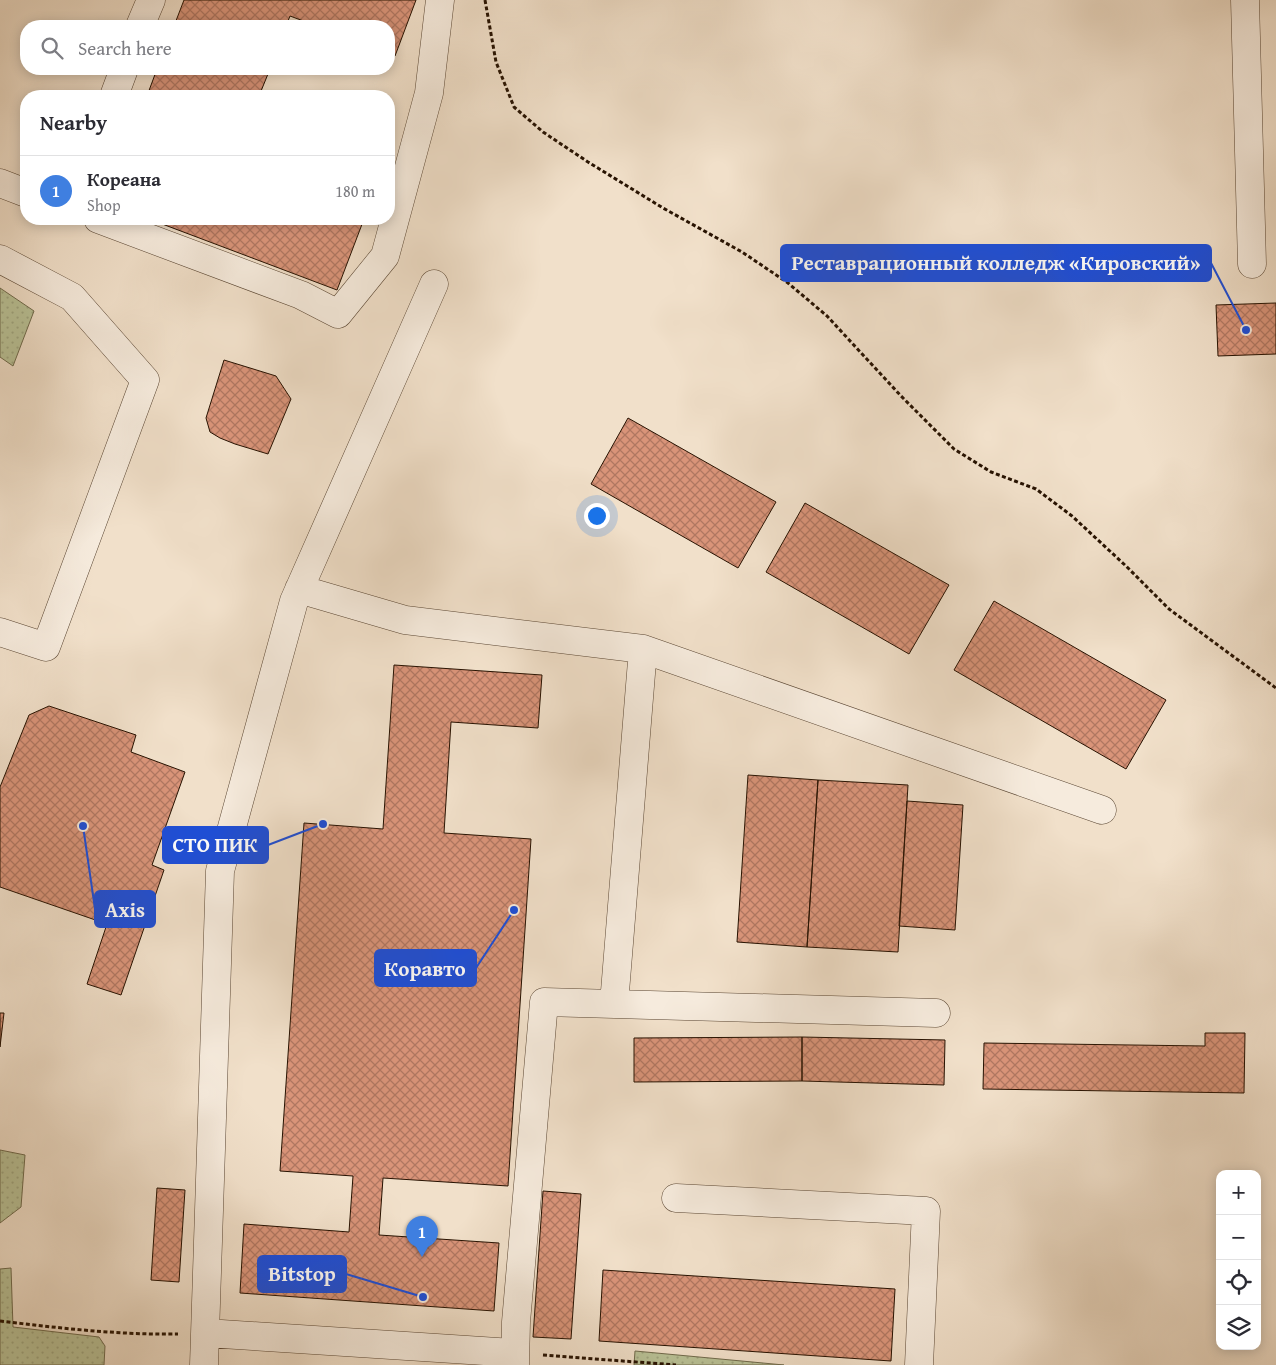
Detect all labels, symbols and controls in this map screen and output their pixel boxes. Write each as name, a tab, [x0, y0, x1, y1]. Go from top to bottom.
search box	[20, 20, 395, 75]
icon: search	[38, 34, 66, 62]
text: Search here	[78, 34, 172, 62]
text: Nearby	[40, 107, 107, 138]
text: Кореана	[87, 165, 161, 193]
text: 1	[52, 179, 60, 203]
text: 180 m	[335, 179, 375, 203]
text: Shop	[87, 193, 121, 217]
callout: Реставрационный колледж «Кировский»	[781, 245, 1211, 281]
text: Реставрационный колледж «Кировский»	[791, 247, 1201, 278]
your location	[584, 503, 610, 529]
callout: СТО ПИК	[163, 827, 268, 863]
text: СТО ПИК	[172, 829, 258, 860]
callout: Axis	[95, 891, 155, 927]
text: Axis	[105, 894, 145, 925]
callout: Коравто	[375, 950, 476, 986]
text: Коравто	[384, 953, 466, 984]
map controls	[1216, 1170, 1261, 1350]
button: +	[1216, 1170, 1261, 1215]
button: −	[1216, 1215, 1261, 1260]
pin: 1	[406, 1216, 438, 1257]
callout: Bitstop	[258, 1256, 346, 1292]
text: Bitstop	[268, 1258, 336, 1289]
button: locate	[1216, 1260, 1261, 1305]
button: layers	[1216, 1305, 1261, 1350]

